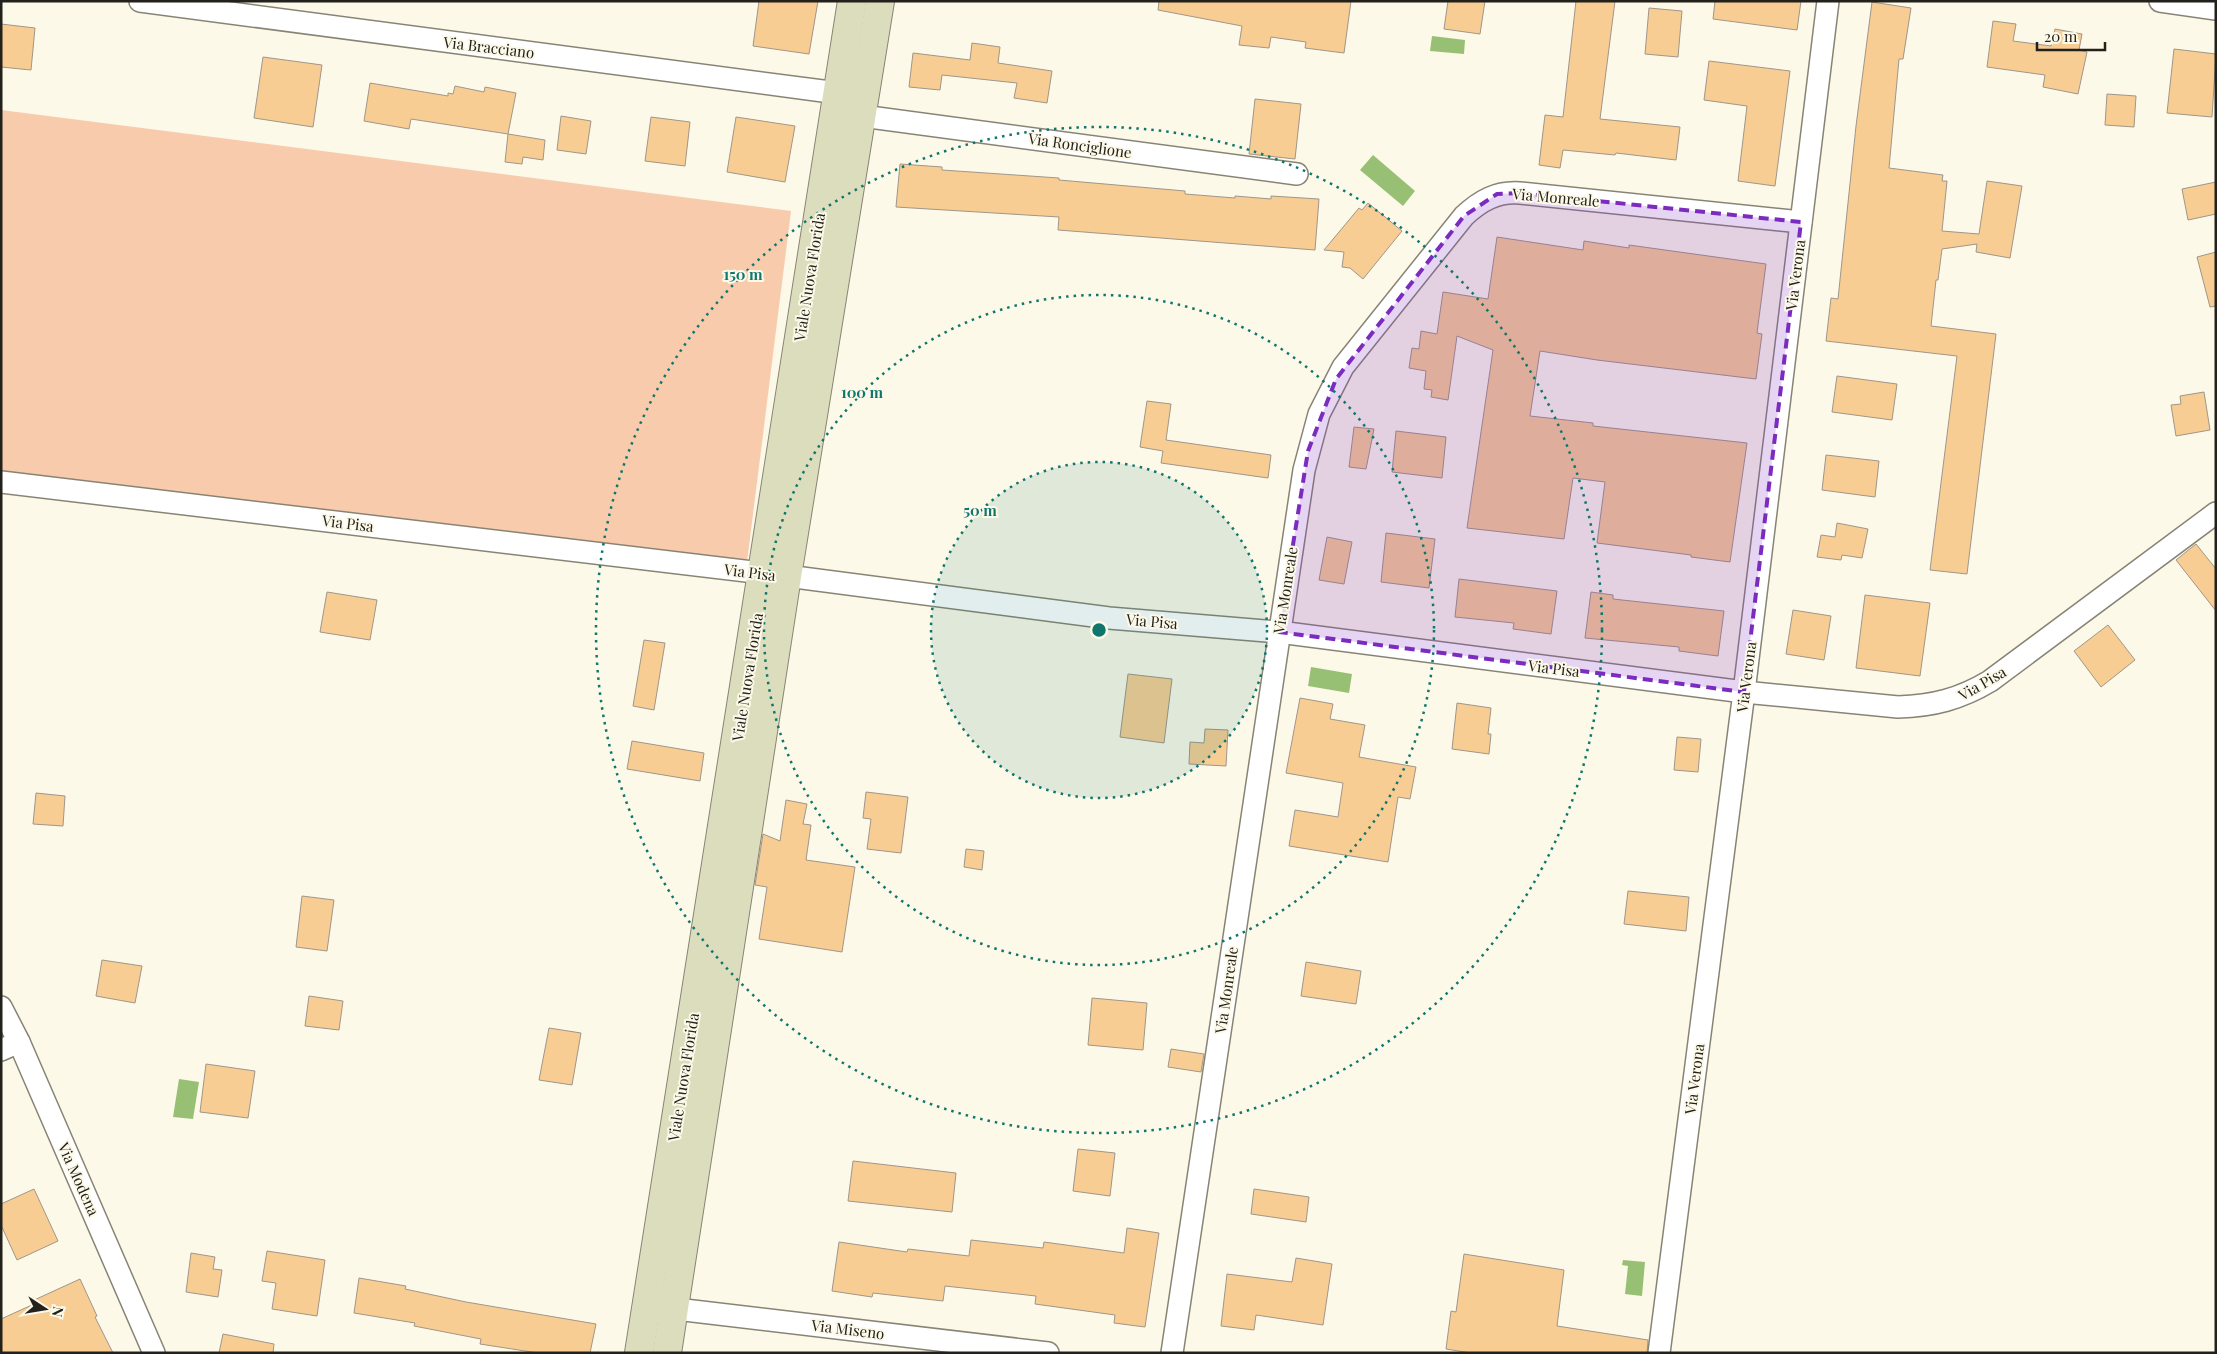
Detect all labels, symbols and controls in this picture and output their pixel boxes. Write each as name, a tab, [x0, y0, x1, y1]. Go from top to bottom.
scale bar	[2037, 20, 2104, 52]
text: 20 m	[2044, 26, 2078, 46]
street label: Via Bracciano	[441, 31, 536, 63]
street label: Via Ronciglione	[1026, 128, 1133, 162]
street label: Via Monreale	[1511, 183, 1601, 211]
street label: Viale Nuova Florida	[789, 211, 829, 344]
street label: Via Verona	[1781, 238, 1809, 313]
text: 150 m	[723, 264, 763, 284]
text: 100 m	[841, 382, 884, 402]
text: 50 m	[963, 500, 997, 520]
street label: Via Pisa	[320, 510, 375, 536]
street label: Via Monreale	[1268, 545, 1302, 636]
street label: Via Pisa	[722, 559, 777, 585]
street label: Via Pisa	[1124, 609, 1179, 633]
street label: Viale Nuova Florida	[727, 611, 767, 744]
centre of rings	[1090, 621, 1108, 639]
street label: Via Verona	[1732, 640, 1760, 715]
street label: Via Pisa	[1526, 655, 1581, 681]
street label: Via Pisa	[1954, 661, 2010, 705]
street label: Via Monreale	[1210, 945, 1242, 1036]
street label: Viale Nuova Florida	[663, 1011, 703, 1144]
street label: Via Verona	[1680, 1042, 1708, 1117]
street label: Via Modena	[54, 1138, 104, 1219]
north arrow	[20, 1284, 70, 1334]
text: N	[48, 1305, 69, 1319]
street label: Via Miseno	[809, 1314, 886, 1343]

